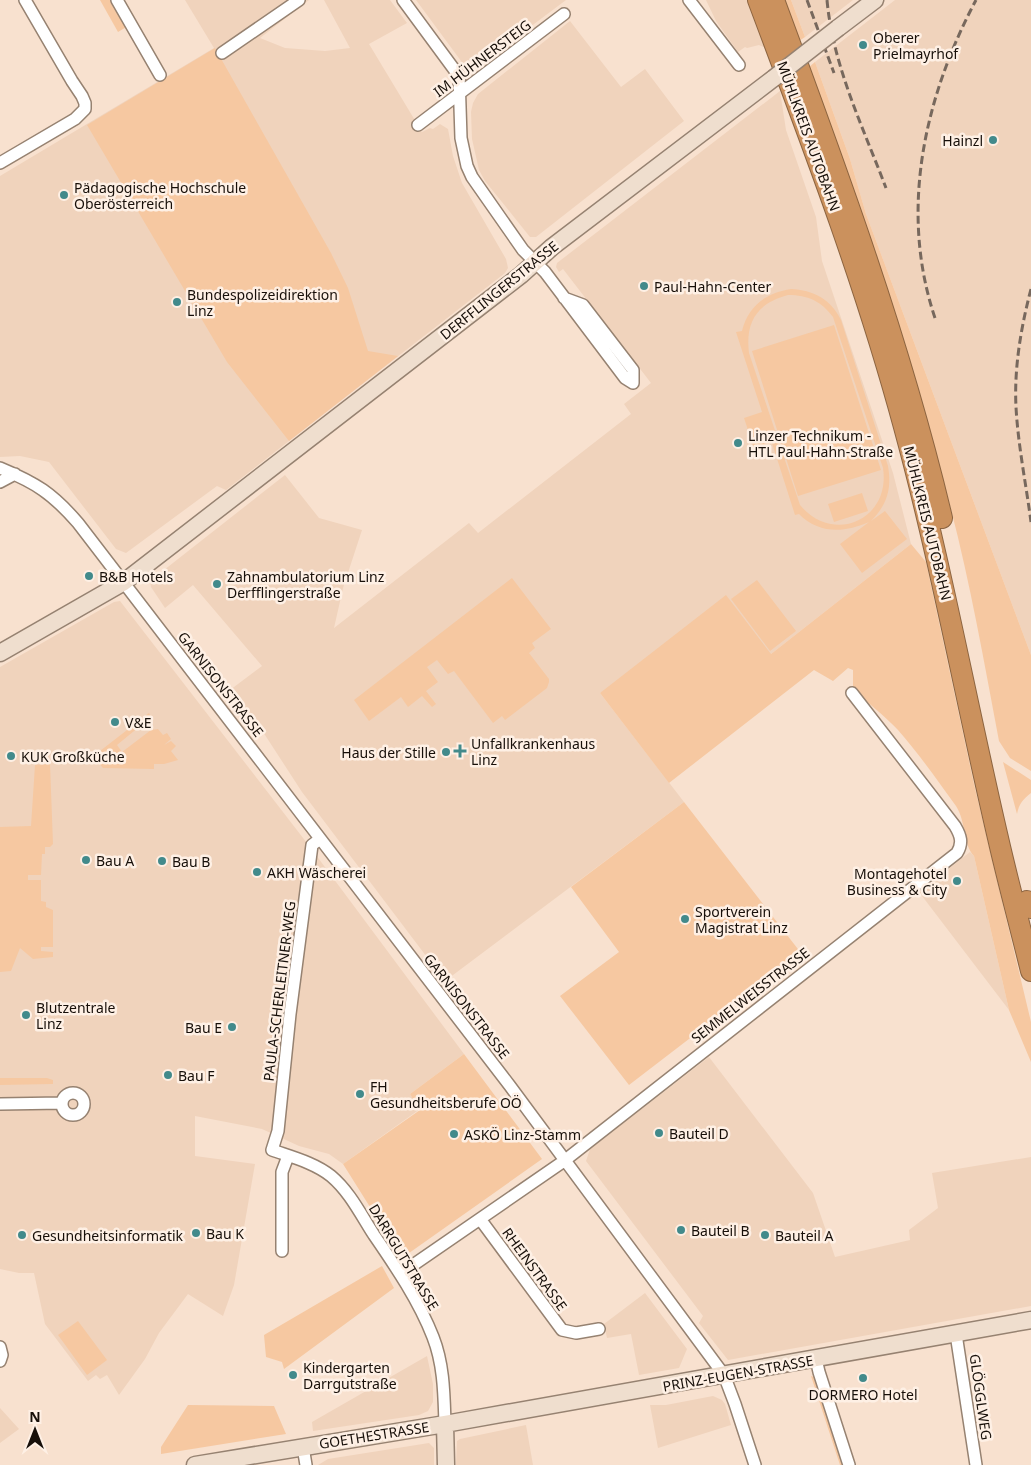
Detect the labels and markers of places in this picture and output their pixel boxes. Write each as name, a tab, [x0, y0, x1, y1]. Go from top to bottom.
place label: Oberer Prielmayrhof	[873, 28, 959, 63]
marker: Oberer Prielmayrhof	[857, 39, 869, 51]
place label: Hainzl	[942, 131, 983, 150]
marker: Hainzl	[987, 134, 999, 146]
place label: Pädagogische Hochschule Oberösterreich	[74, 178, 246, 213]
marker: Pädagogische Hochschule Oberösterreich	[58, 189, 70, 201]
place label: Paul-Hahn-Center	[654, 277, 771, 296]
marker: Paul-Hahn-Center	[638, 280, 650, 292]
place label: Bundespolizeidirektion Linz	[187, 285, 338, 320]
marker: Bundespolizeidirektion Linz	[171, 296, 183, 308]
place label: Linzer Technikum - HTL Paul-Hahn-Straße	[748, 426, 893, 461]
marker: Linzer Technikum - HTL Paul-Hahn-Straße	[732, 437, 744, 449]
place label: B&B Hotels	[99, 567, 173, 586]
place label: Zahnambulatorium Linz Derfflingerstraße	[227, 567, 385, 602]
marker: B&B Hotels	[83, 570, 95, 582]
marker: Zahnambulatorium Linz Derfflingerstraße	[211, 578, 223, 590]
place label: V&E	[125, 713, 151, 732]
marker: V&E	[109, 716, 121, 728]
place label: Unfallkrankenhaus Linz	[471, 734, 595, 769]
place label: Haus der Stille	[341, 743, 436, 762]
marker: Unfallkrankenhaus Linz	[453, 744, 467, 758]
marker: Haus der Stille	[440, 746, 452, 758]
place label: KUK Großküche	[21, 747, 125, 766]
marker: KUK Großküche	[5, 750, 17, 762]
place label: Bau A	[96, 851, 134, 870]
place label: Bau B	[172, 852, 210, 871]
marker: Bau A	[80, 854, 92, 866]
marker: Bau B	[156, 855, 168, 867]
place label: AKH Wäscherei	[267, 863, 366, 882]
place label: Montagehotel Business & City	[847, 864, 948, 899]
marker: AKH Wäscherei	[251, 866, 263, 878]
marker: Montagehotel Business & City	[951, 875, 963, 887]
place label: Sportverein Magistrat Linz	[695, 902, 788, 937]
marker: Sportverein Magistrat Linz	[679, 913, 691, 925]
place label: Blutzentrale Linz	[36, 998, 116, 1033]
marker: Blutzentrale Linz	[20, 1009, 32, 1021]
place label: Bau E	[185, 1018, 222, 1037]
marker: Bau E	[226, 1021, 238, 1033]
place label: Bau F	[178, 1066, 215, 1085]
marker: Bau F	[162, 1069, 174, 1081]
place label: FH Gesundheitsberufe OÖ	[370, 1077, 522, 1112]
marker: FH Gesundheitsberufe OÖ	[354, 1088, 366, 1100]
place label: Bauteil D	[669, 1124, 729, 1143]
place label: ASKÖ Linz-Stamm	[464, 1125, 581, 1144]
marker: Bauteil D	[653, 1127, 665, 1139]
marker: ASKÖ Linz-Stamm	[448, 1128, 460, 1140]
place label: Bauteil B	[691, 1221, 750, 1240]
place label: Bau K	[206, 1224, 244, 1243]
marker: Bauteil B	[675, 1224, 687, 1236]
place label: Gesundheitsinformatik	[32, 1226, 184, 1245]
place label: Bauteil A	[775, 1226, 833, 1245]
marker: Bau K	[190, 1227, 202, 1239]
marker: Gesundheitsinformatik	[16, 1229, 28, 1241]
marker: Bauteil A	[759, 1229, 771, 1241]
place label: Kindergarten Darrgutstraße	[303, 1358, 397, 1393]
marker: Kindergarten Darrgutstraße	[287, 1369, 299, 1381]
marker: DORMERO Hotel	[857, 1372, 869, 1384]
place label: DORMERO Hotel	[808, 1385, 918, 1404]

